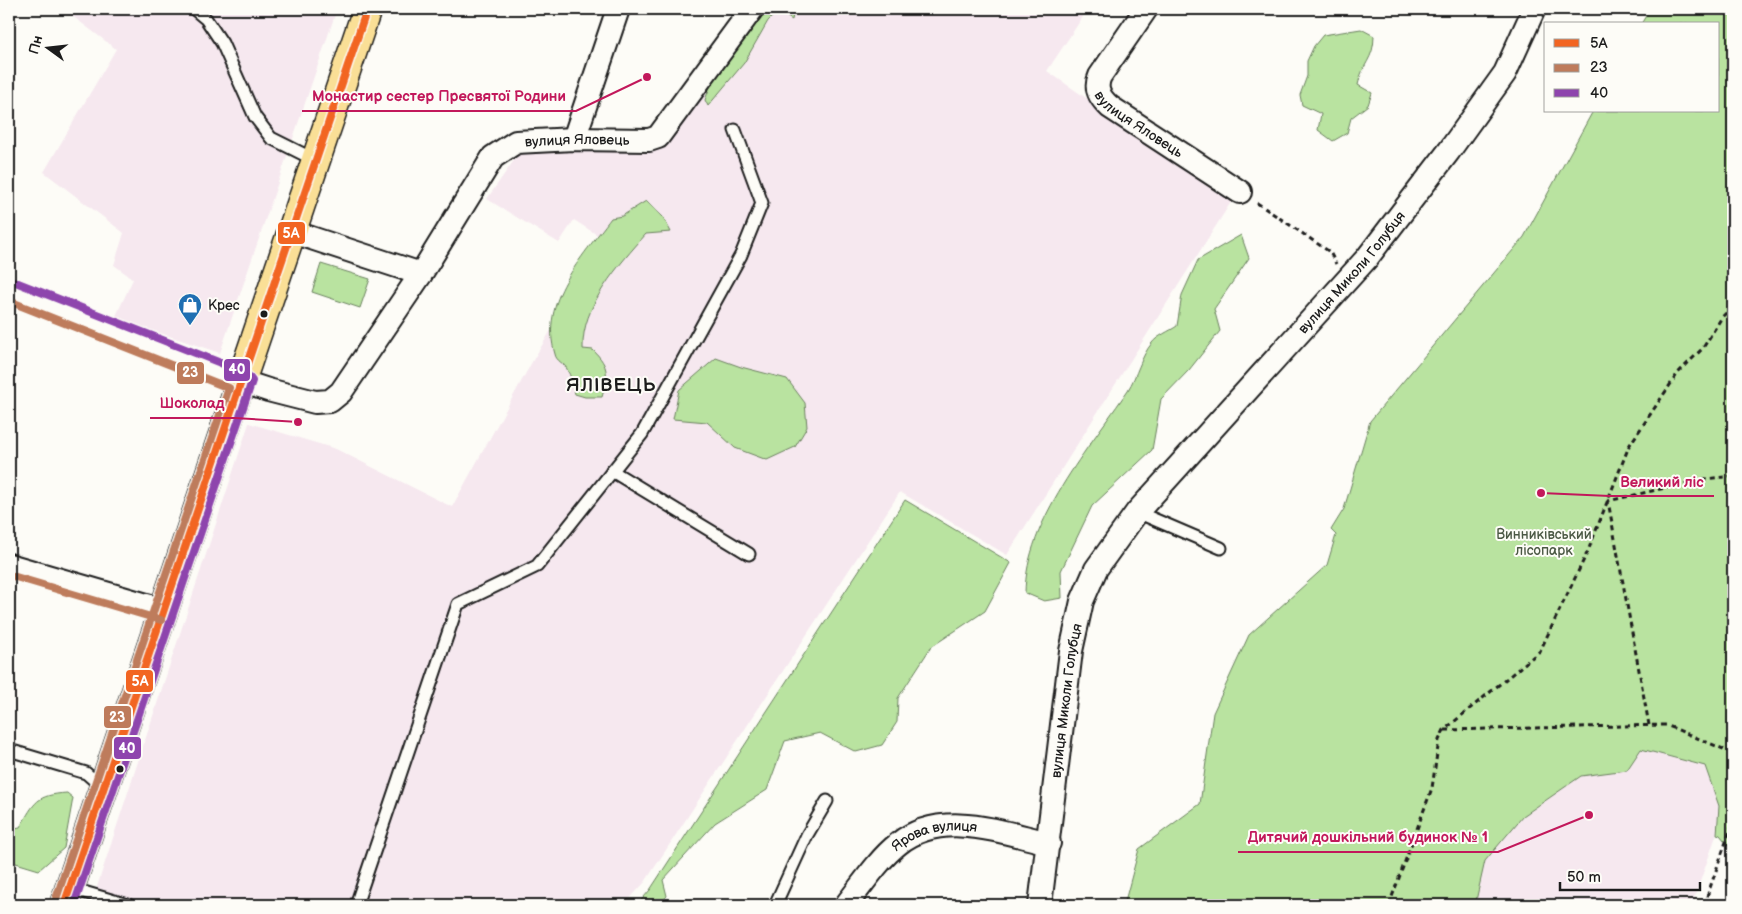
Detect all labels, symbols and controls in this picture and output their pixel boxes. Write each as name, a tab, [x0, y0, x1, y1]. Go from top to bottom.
north arrow	[22, 22, 72, 72]
legend	[1544, 22, 1720, 112]
text: Пн	[25, 34, 47, 56]
text: 5А	[1590, 34, 1609, 53]
text: 23	[1590, 58, 1608, 77]
callout: Монастир сестер Пресвятої Родини	[302, 81, 576, 111]
text: 40	[1590, 84, 1608, 103]
text: Монастир сестер Пресвятої Родини	[312, 87, 566, 106]
street label: вулиця Яловець	[1091, 88, 1186, 161]
street label: вулиця Яловець	[524, 131, 630, 150]
street label: вулиця Миколи Голубця	[1294, 207, 1409, 337]
line badge: 5А	[277, 221, 306, 245]
text: 5А	[283, 225, 300, 242]
shop icon: Крес	[177, 292, 203, 326]
place label: Крес	[208, 297, 240, 314]
unlabelled marker	[259, 309, 269, 319]
line badge: 40	[223, 358, 251, 382]
line badge: 23	[176, 361, 205, 385]
text: 40	[229, 361, 246, 378]
text: 23	[182, 364, 198, 381]
district label: ЯЛІВЕЦЬ	[566, 374, 656, 397]
callout: Шоколад	[150, 388, 235, 418]
text: Шоколад	[159, 394, 225, 413]
callout: Великий ліс	[1610, 466, 1714, 496]
text: Великий ліс	[1620, 473, 1704, 492]
park label: Винниківський лісопарк	[1496, 526, 1592, 559]
street label: вулиця Миколи Голубця	[1047, 622, 1085, 779]
line badge: 5А	[125, 669, 154, 693]
text: 5А	[132, 673, 149, 690]
line badge: 23	[103, 705, 132, 729]
text: 23	[109, 709, 125, 726]
line badge: 40	[113, 736, 142, 760]
text: 40	[119, 740, 136, 757]
unlabelled marker	[115, 764, 125, 774]
street label: Ярова вулиця	[888, 817, 979, 855]
callout: Дитячий дошкільний будинок № 1	[1238, 822, 1498, 852]
text: Дитячий дошкільний будинок № 1	[1248, 828, 1488, 847]
scale bar	[1560, 859, 1700, 891]
text: 50 m	[1567, 868, 1601, 887]

